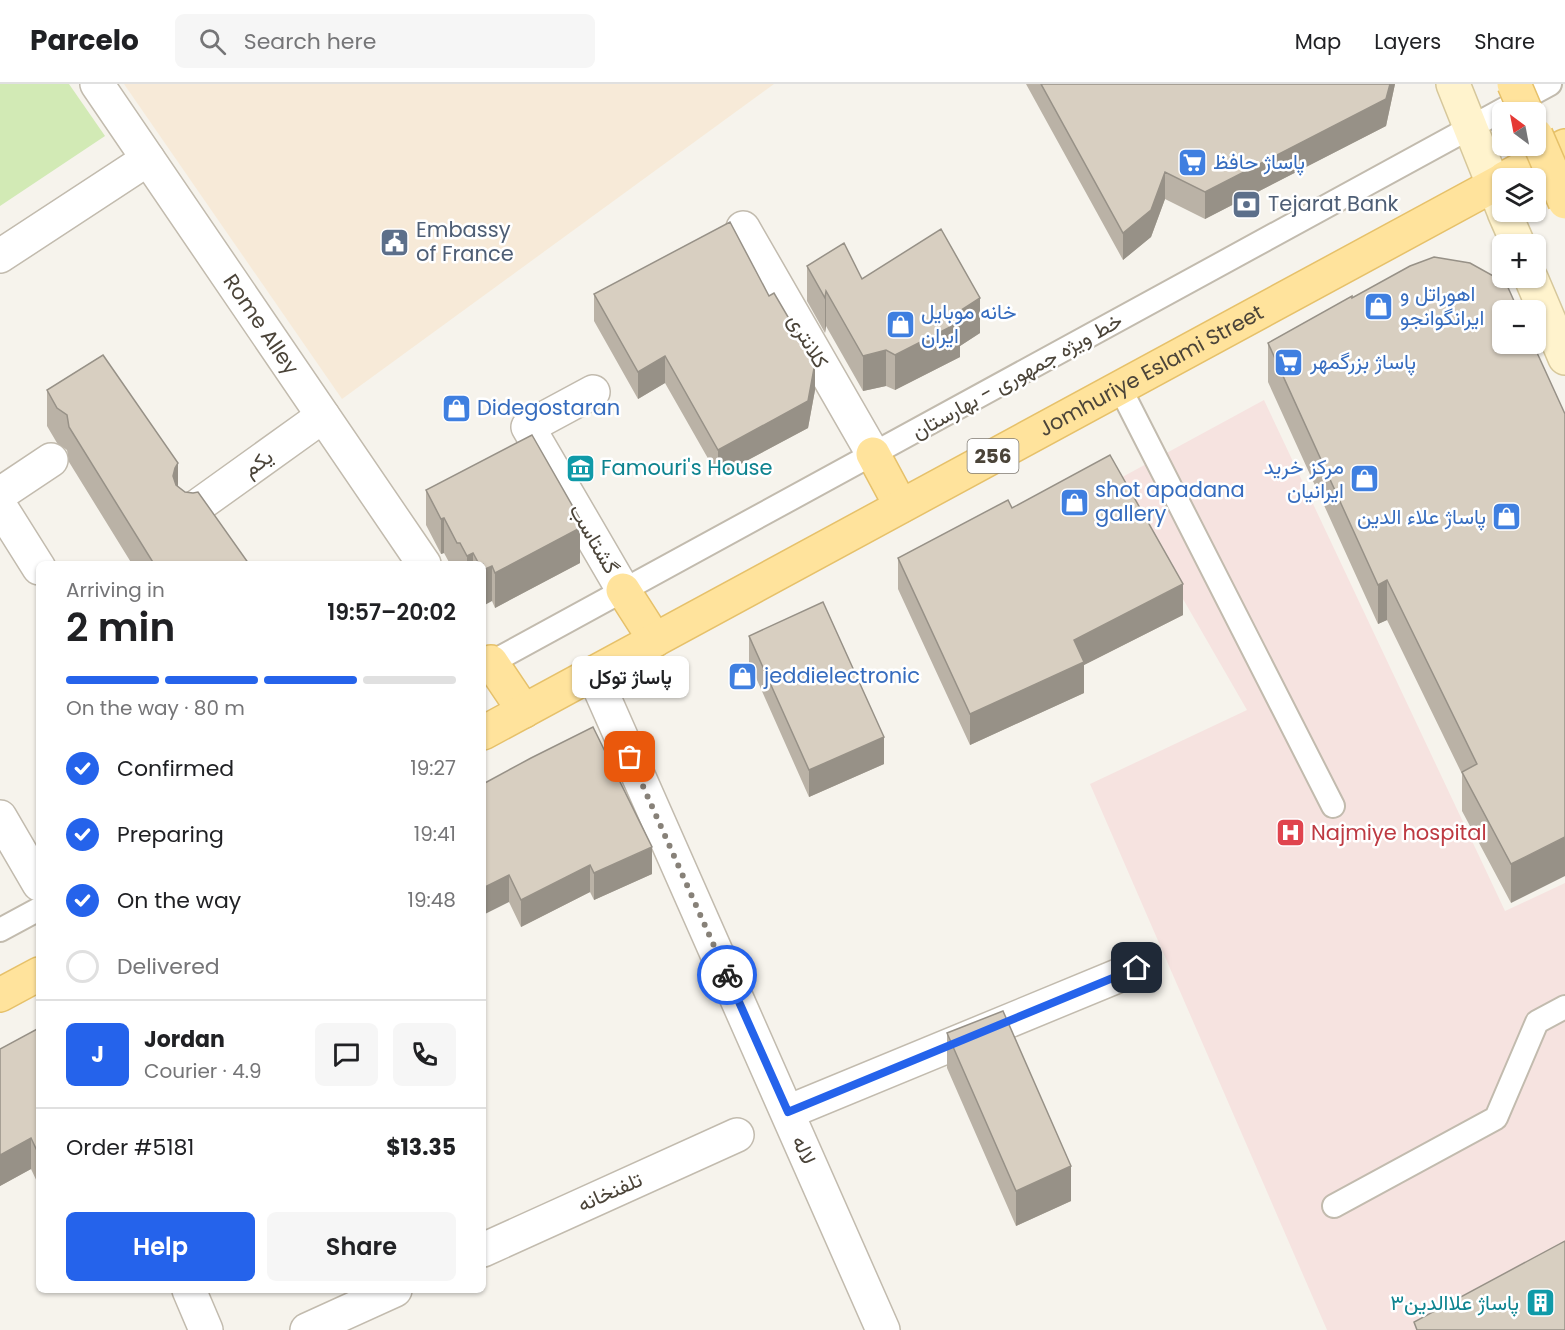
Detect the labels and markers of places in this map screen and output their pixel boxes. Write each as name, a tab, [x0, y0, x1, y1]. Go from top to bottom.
supermarket icon: پاساژ حافظ	[1176, 146, 1208, 178]
place label: پاساژ حافظ	[1213, 147, 1305, 176]
bank icon: Tejarat Bank	[1231, 188, 1263, 220]
place label: Tejarat Bank	[1268, 189, 1399, 218]
place label: Embassy of France	[416, 215, 514, 268]
public building icon: Embassy of France	[379, 226, 411, 258]
place label: اهوراتل و ایرانگوانجو	[1400, 279, 1484, 332]
shop icon: اهوراتل و ایرانگوانجو	[1363, 290, 1395, 322]
place label: خانه موبایل ایران	[921, 297, 1017, 350]
shop icon: خانه موبایل ایران	[884, 308, 916, 340]
supermarket icon: پاساژ بزرگمهر	[1273, 346, 1305, 378]
place label: پاساژ بزرگمهر	[1309, 347, 1416, 376]
shop icon: Didegostaran	[440, 392, 472, 424]
place label: Didegostaran	[477, 393, 620, 422]
museum icon: Famouri's House	[564, 452, 596, 484]
place label: مرکز خرید ایرانیان	[1264, 452, 1344, 505]
place label: Famouri's House	[601, 453, 773, 482]
shop icon: مرکز خرید ایرانیان	[1349, 463, 1381, 495]
place label: shot apadana gallery	[1095, 475, 1245, 528]
shop icon: shot apadana gallery	[1058, 486, 1090, 518]
shop icon: پاساژ علاء الدین	[1491, 501, 1523, 533]
place label: پاساژ علاء الدین	[1357, 502, 1486, 531]
callout: پاساژ توکل	[572, 655, 688, 697]
shop icon: jeddielectronic	[727, 660, 759, 692]
place label: jeddielectronic	[763, 661, 920, 690]
pin	[604, 731, 655, 782]
hospital icon: Najmiye hospital	[1274, 817, 1306, 849]
place label: Najmiye hospital	[1311, 818, 1487, 847]
pin	[1111, 942, 1162, 993]
building icon: پاساژ علاالدین۳	[1524, 1287, 1556, 1319]
place label: پاساژ علاالدین۳	[1390, 1288, 1519, 1317]

